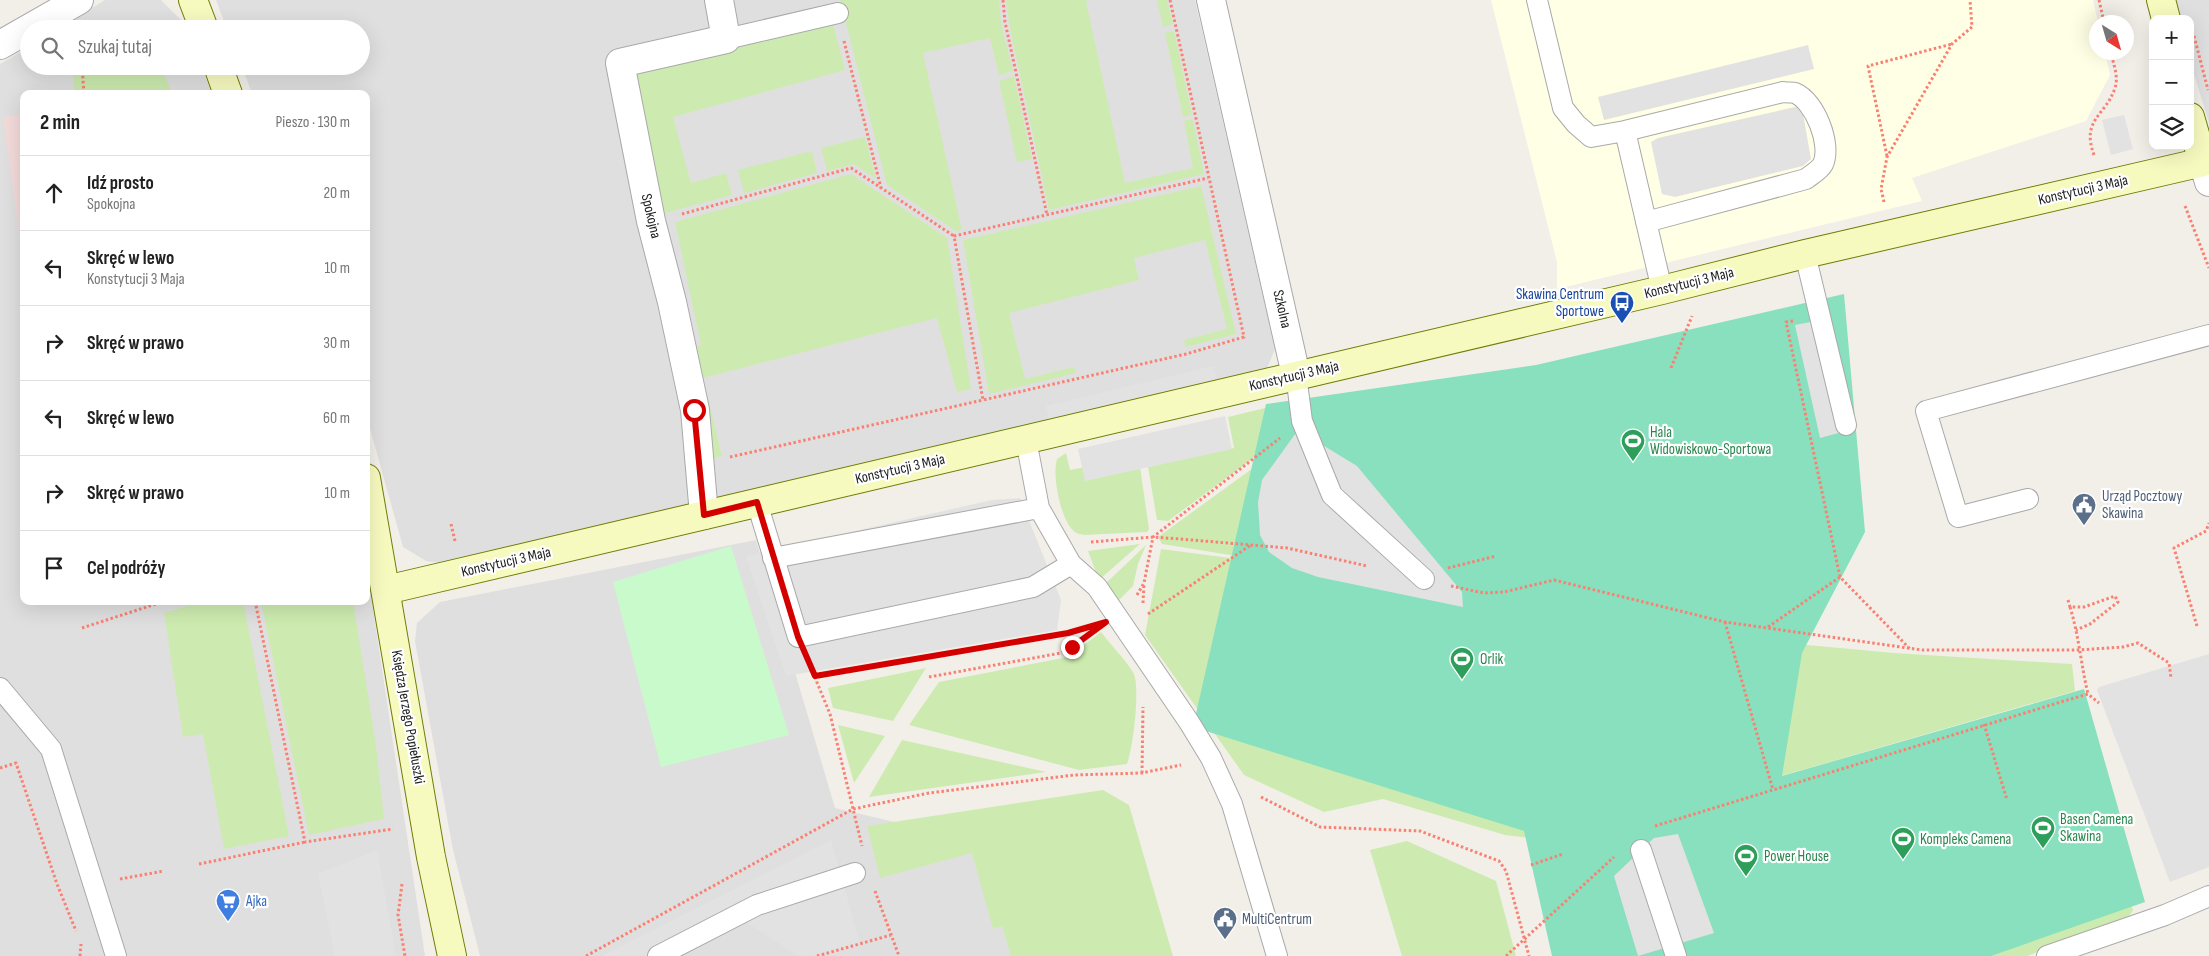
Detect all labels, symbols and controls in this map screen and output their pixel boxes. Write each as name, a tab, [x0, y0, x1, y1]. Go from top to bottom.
north arrow	[2089, 15, 2134, 60]
map controls	[2149, 15, 2194, 150]
button: +	[2149, 15, 2194, 60]
search box	[20, 20, 370, 75]
icon: search	[38, 34, 66, 62]
text: Szukaj tutaj	[78, 36, 152, 59]
button: −	[2149, 60, 2194, 105]
button: layers	[2149, 105, 2194, 150]
text: 2 min	[40, 110, 80, 135]
text: Pieszo · 130 m	[276, 113, 350, 132]
street label: Konstytucji 3 Maja	[2036, 170, 2130, 210]
text: Idź prosto	[87, 172, 154, 195]
icon: ahead	[40, 179, 68, 207]
text: 20 m	[323, 184, 350, 203]
street label: Spokojna	[637, 192, 665, 240]
text: Spokojna	[87, 195, 135, 214]
text: Skręć w lewo	[87, 247, 174, 270]
icon: left	[40, 254, 68, 282]
text: 10 m	[324, 259, 350, 278]
street label: Konstytucji 3 Maja	[1642, 263, 1736, 303]
text: Konstytucji 3 Maja	[87, 270, 185, 289]
place label: Skawina Centrum Sportowe	[1516, 285, 1604, 321]
street label: Szkolna	[1268, 288, 1296, 330]
bus stop icon: Skawina Centrum Sportowe	[1609, 290, 1635, 324]
icon: right	[40, 329, 68, 357]
text: Skręć w prawo	[87, 332, 184, 355]
text: 30 m	[323, 334, 350, 353]
street label: Konstytucji 3 Maja	[1247, 356, 1341, 396]
route start	[683, 399, 706, 422]
icon: left	[40, 404, 68, 432]
text: Skręć w lewo	[87, 407, 174, 430]
text: 60 m	[323, 409, 350, 428]
place label: Hala Widowiskowo-Sportowa	[1650, 423, 1771, 459]
sports icon: Hala Widowiskowo-Sportowa	[1620, 428, 1646, 462]
street label: Konstytucji 3 Maja	[853, 449, 947, 489]
icon: right	[40, 479, 68, 507]
text: Skręć w prawo	[87, 482, 184, 505]
text: 10 m	[324, 484, 350, 503]
place label: Urząd Pocztowy Skawina	[2102, 487, 2182, 523]
public building icon: Urząd Pocztowy Skawina	[2071, 492, 2097, 526]
street label: Konstytucji 3 Maja	[459, 542, 553, 582]
icon: arrive	[40, 554, 68, 582]
text: Cel podróży	[87, 557, 165, 580]
route end	[1061, 636, 1084, 659]
sports icon: Orlik	[1449, 646, 1475, 680]
street label: Księdza Jerzego Popiełuszki	[387, 649, 429, 786]
place label: Orlik	[1480, 650, 1504, 669]
place label: Basen Camena Skawina	[2060, 810, 2134, 846]
sports icon: Basen Camena Skawina	[2030, 815, 2056, 849]
sports icon: Kompleks Camena	[1890, 826, 1916, 860]
place label: Kompleks Camena	[1920, 830, 2012, 849]
sports icon: Power House	[1733, 843, 1759, 877]
place label: Power House	[1764, 847, 1829, 866]
supermarket icon: Ajka	[215, 888, 241, 922]
place label: Ajka	[245, 892, 267, 911]
public building icon: MultiCentrum	[1212, 906, 1238, 940]
place label: MultiCentrum	[1242, 910, 1312, 929]

